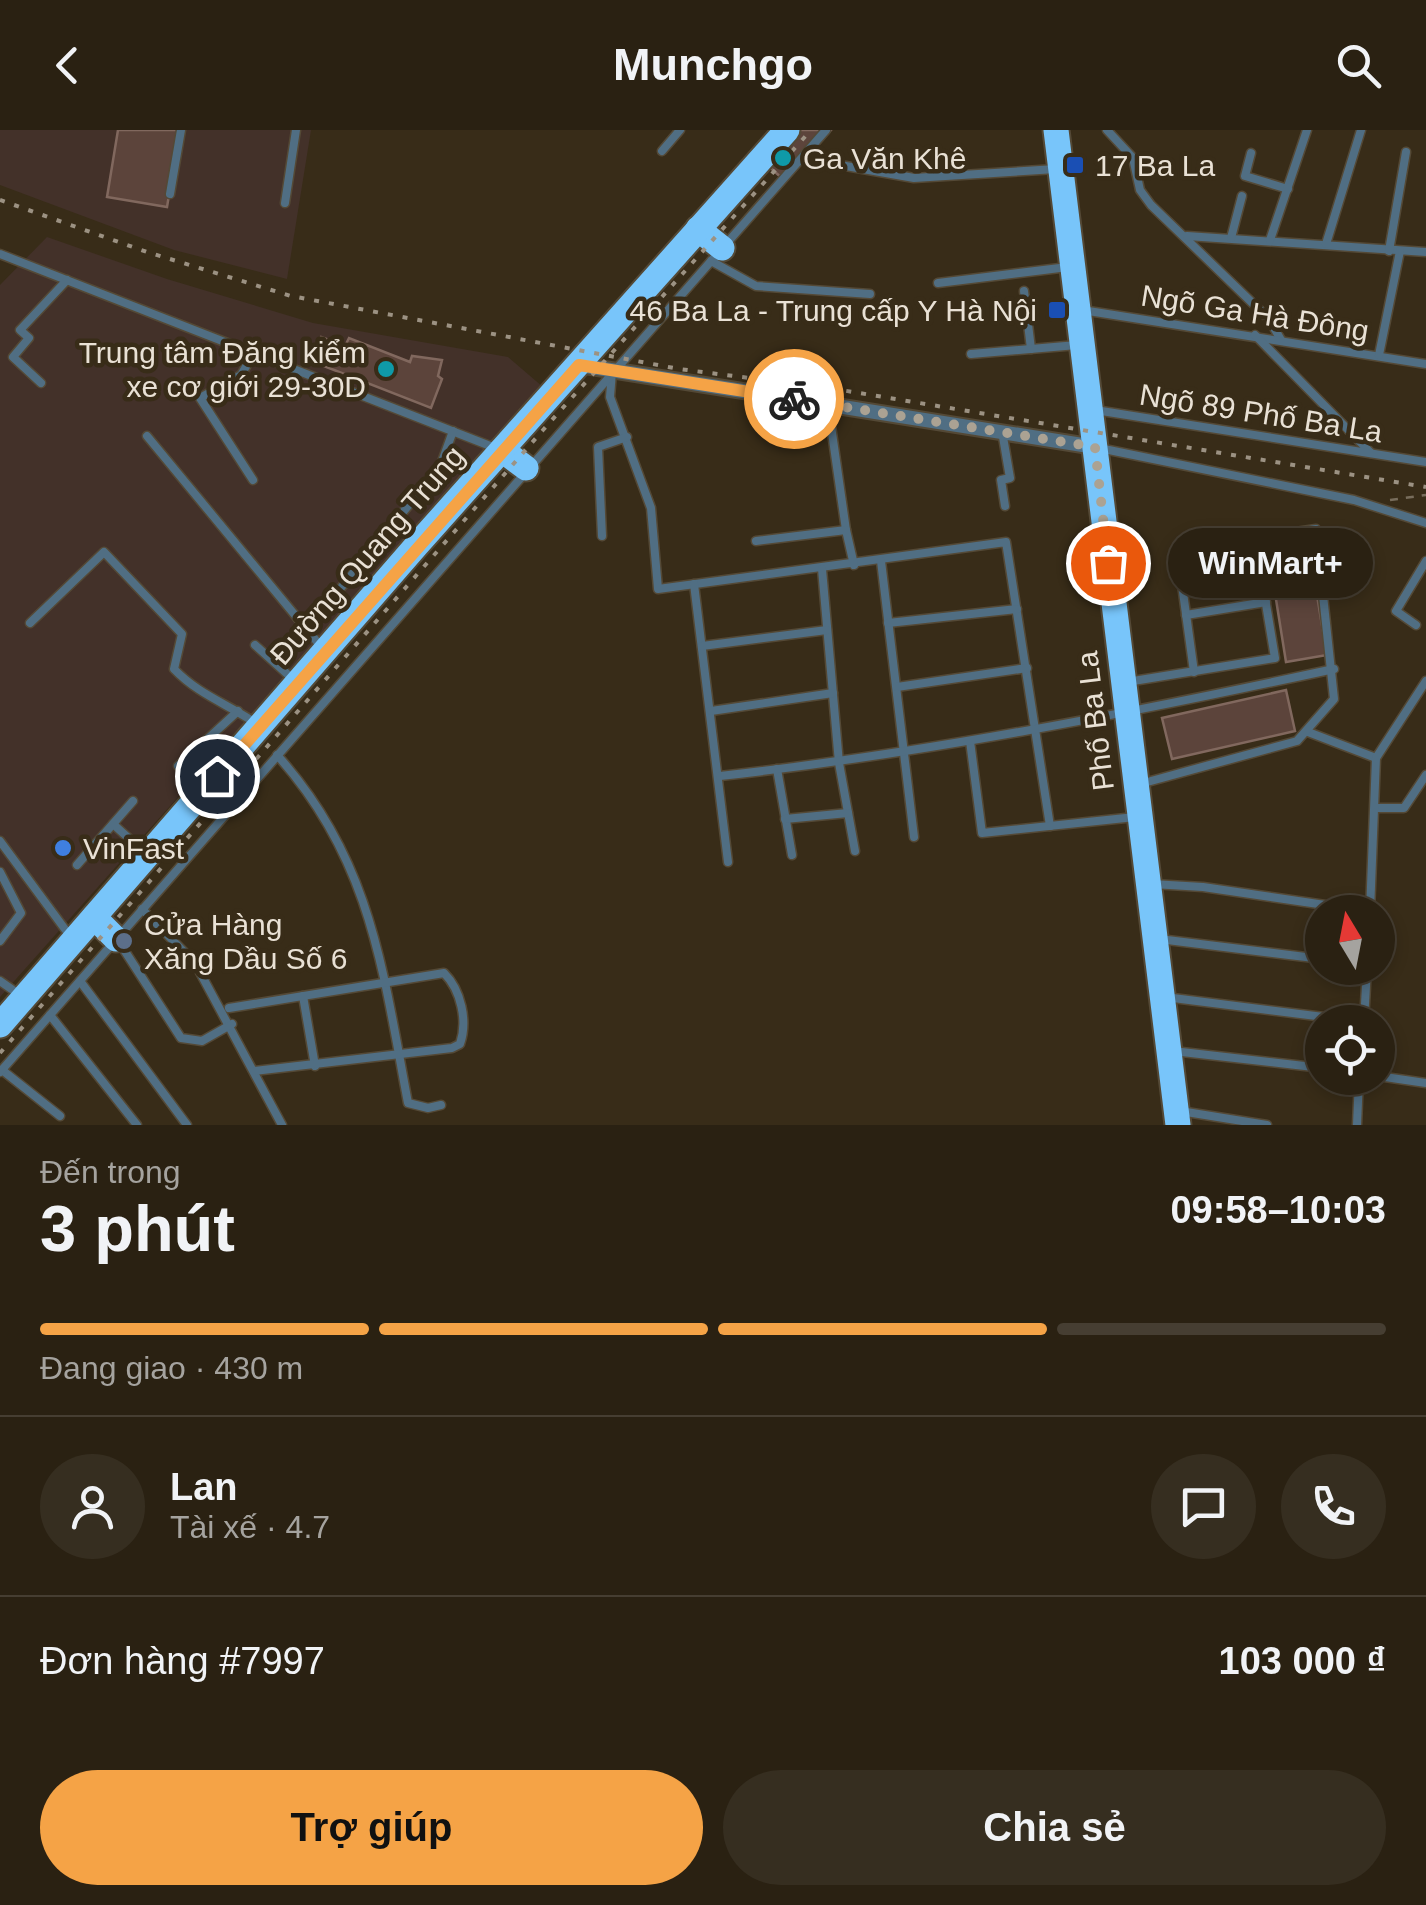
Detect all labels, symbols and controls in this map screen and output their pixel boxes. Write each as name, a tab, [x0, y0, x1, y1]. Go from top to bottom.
icon: back	[40, 38, 95, 93]
icon: search	[1331, 38, 1386, 93]
text: Munchgo	[613, 39, 813, 90]
place label: Ga Văn Khê	[803, 142, 966, 175]
marker: Ga Văn Khê	[772, 147, 794, 169]
place label: 17 Ba La	[1095, 149, 1215, 182]
marker: 17 Ba La	[1064, 154, 1086, 176]
street label: Ngõ Ga Hà Đông	[1139, 279, 1371, 347]
place label: 46 Ba La - Trung cấp Y Hà Nội	[630, 294, 1037, 327]
marker: 46 Ba La - Trung cấp Y Hà Nội	[1046, 299, 1068, 321]
place label: Trung tâm Đăng kiểm xe cơ giới 29-30D	[79, 336, 366, 403]
courier	[744, 349, 844, 449]
marker: Trung tâm Đăng kiểm xe cơ giới 29-30D	[375, 358, 397, 380]
icon: bike	[767, 372, 822, 427]
street label: Ngõ 89 Phố Ba La	[1137, 378, 1385, 449]
street label: Đường Quang Trung	[263, 439, 471, 671]
pin	[1066, 521, 1151, 606]
callout: WinMart+	[1168, 528, 1373, 598]
icon: bag	[1081, 536, 1136, 591]
text: WinMart+	[1198, 545, 1343, 581]
street label: Phố Ba La	[1070, 649, 1120, 793]
pin	[175, 734, 260, 819]
icon: home	[190, 749, 245, 804]
place label: VinFast	[83, 832, 185, 865]
marker: VinFast	[52, 837, 74, 859]
north arrow	[1305, 895, 1395, 985]
map controls	[1305, 895, 1395, 1095]
place label: Cửa Hàng Xăng Dầu Số 6	[144, 908, 347, 975]
marker: Cửa Hàng Xăng Dầu Số 6	[113, 930, 135, 952]
button: locate	[1305, 1005, 1395, 1095]
text: Đến trong	[40, 1154, 181, 1190]
text: 09:58–10:03	[1170, 1189, 1386, 1231]
text: 3 phút	[40, 1192, 235, 1265]
text: Đang giao · 430 m	[40, 1350, 303, 1386]
button: person	[40, 1454, 145, 1559]
button: chat	[1151, 1454, 1256, 1559]
button: phone	[1281, 1454, 1386, 1559]
text: Lan	[170, 1466, 238, 1508]
text: Tài xế · 4.7	[170, 1509, 330, 1545]
text: Đơn hàng #7997	[40, 1640, 325, 1682]
text: 103 000 ₫	[1219, 1640, 1386, 1682]
button: Trợ giúp	[40, 1770, 703, 1885]
button: Chia sẻ	[723, 1770, 1386, 1885]

